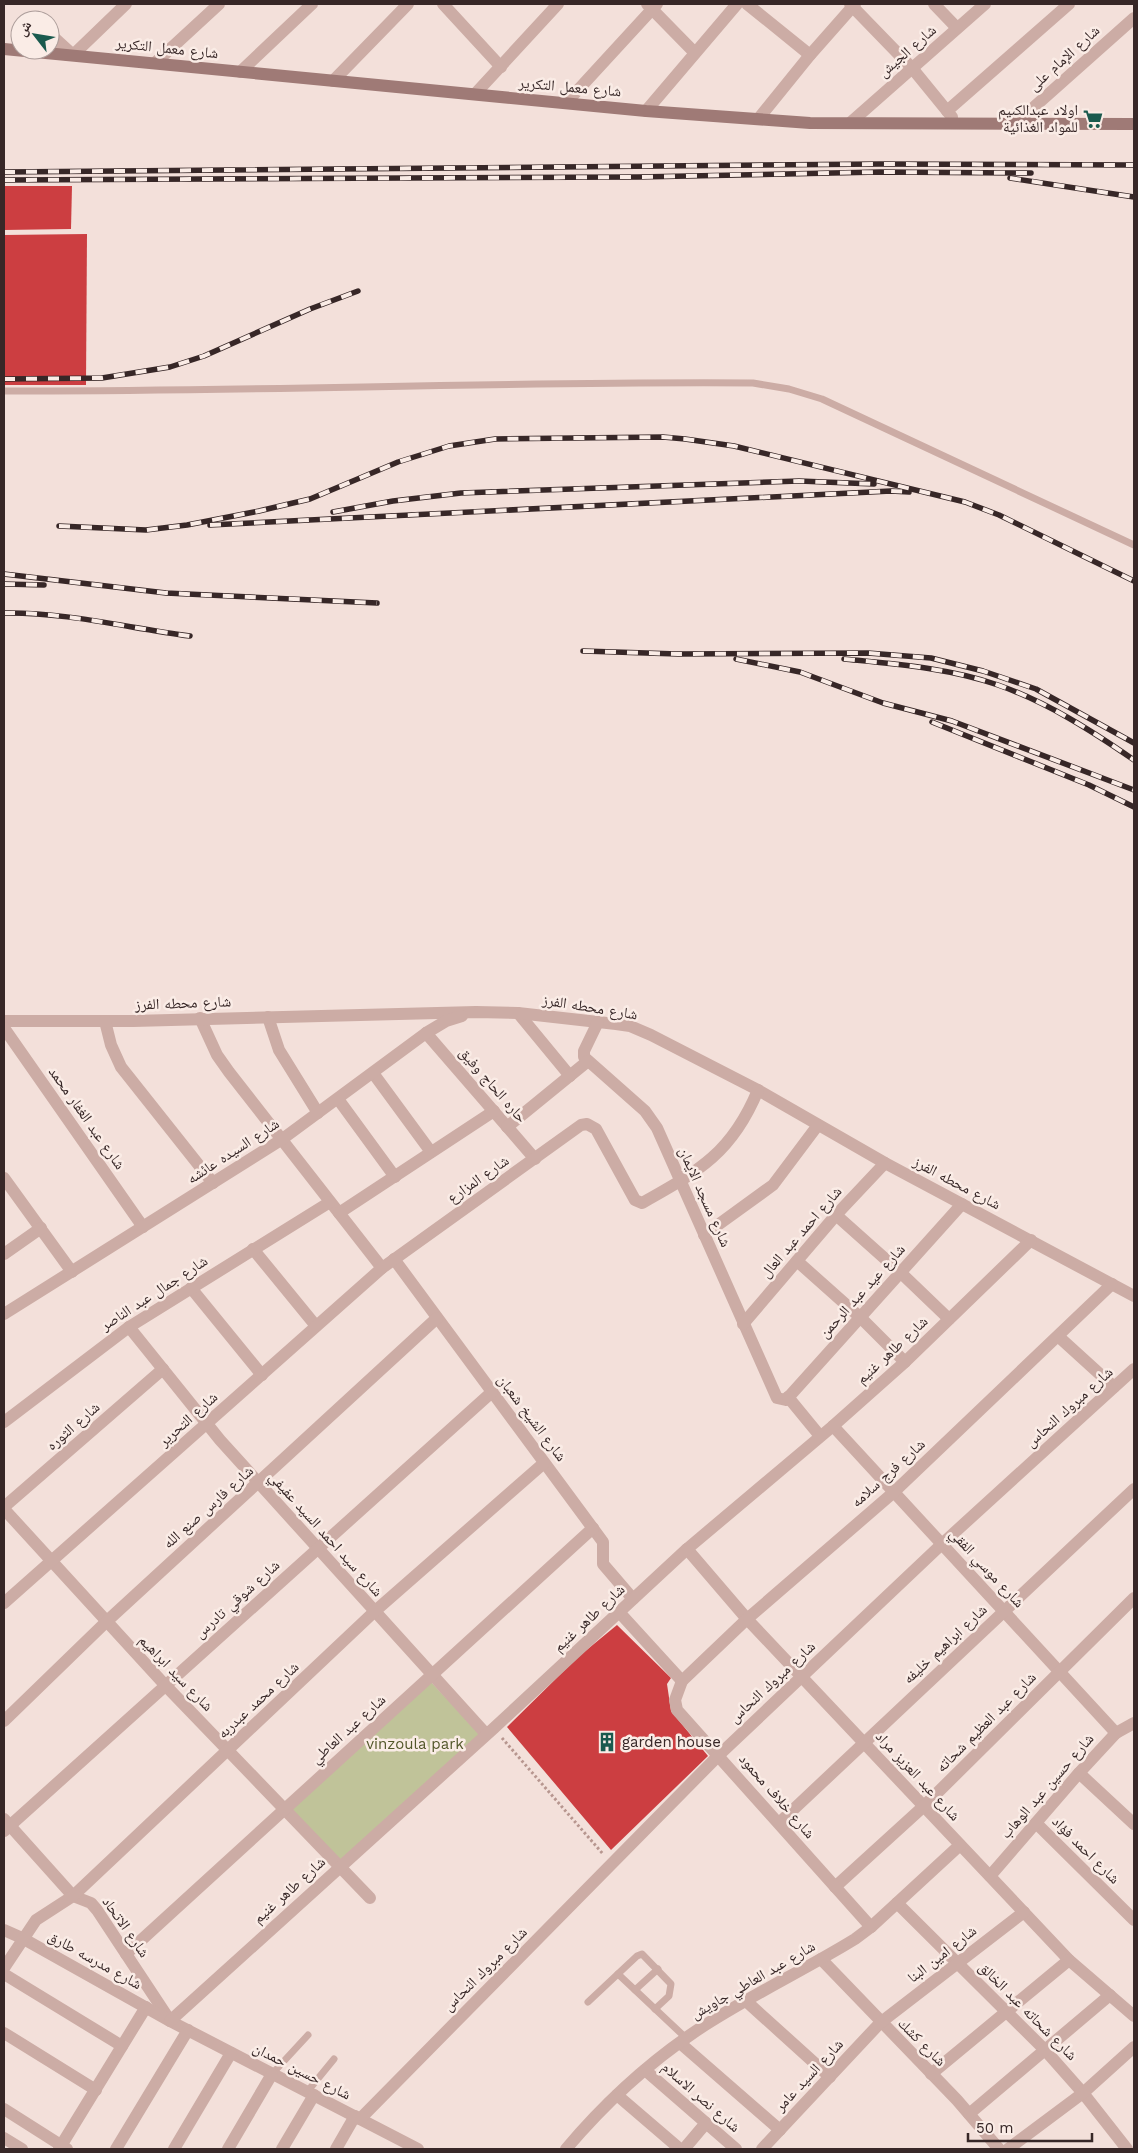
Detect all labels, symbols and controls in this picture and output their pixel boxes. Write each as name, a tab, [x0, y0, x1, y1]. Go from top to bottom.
north arrow	[10, 10, 60, 60]
text: ش	[13, 18, 35, 39]
street label: شارع الجيش	[874, 21, 940, 82]
street label: شارع الإمام على	[1025, 21, 1104, 95]
street label: شارع معمل التكرير	[114, 34, 219, 63]
street label: شارع معمل التكرير	[517, 73, 622, 101]
place label: اولاد عبدالكىيم للمواد الغذائية	[998, 101, 1078, 136]
supermarket icon: اولاد عبدالكىيم للمواد الغذائية	[1082, 108, 1104, 130]
street label: شارع محطه الفرز	[540, 990, 639, 1024]
street label: شارع محطه الفرز	[134, 992, 232, 1015]
street label: حاره الحاج وفيق	[455, 1044, 531, 1127]
street label: شارع عبد الغفار محمد	[44, 1063, 129, 1174]
street label: شارع السيده عائشه	[184, 1114, 283, 1188]
street label: شارع مسجد الايمان	[674, 1144, 735, 1250]
street label: شارع المزارع	[444, 1151, 513, 1208]
street label: شارع محطه الفرز	[909, 1152, 1004, 1214]
street label: شارع احمد عبد العال	[756, 1183, 846, 1282]
street label: شارع عيد عبد الرحمن	[815, 1240, 910, 1342]
street label: شارع جمال عبد الناصر	[96, 1252, 212, 1336]
street label: شارع طاهر غنيم	[852, 1312, 932, 1388]
street label: شارع مبروك النحاس	[1022, 1363, 1117, 1452]
street label: شارع الشيخ شعبان	[493, 1371, 571, 1466]
street label: شارع التحرير	[154, 1388, 222, 1452]
street label: شارع الثوره	[43, 1398, 104, 1455]
street label: شارع فرج سلامه	[847, 1435, 929, 1512]
street label: شارع فارس صنع الله	[159, 1462, 258, 1553]
street label: شارع سيد احمد السيد عفيفي	[263, 1468, 387, 1602]
street label: شارع موسي الفقي	[944, 1525, 1028, 1613]
street label: شارع شوقي تادرس	[191, 1556, 285, 1644]
street label: شارع طاهر غنيم	[549, 1580, 629, 1656]
street label: شارع ابراهيم خليفه	[899, 1600, 991, 1688]
street label: شارع سيد ابراهيم	[134, 1631, 217, 1716]
street label: شارع مبروك النحاس	[725, 1637, 820, 1727]
street label: شارع محمد عبدربه	[214, 1658, 303, 1743]
street label: شارع عبد العظيم شحاته	[932, 1668, 1041, 1777]
street label: شارع عبد العاطي	[307, 1691, 391, 1769]
street label: شارع عبد العزيز مراد	[871, 1728, 964, 1825]
street label: شارع حسين عبد الوهاب	[996, 1730, 1098, 1843]
building icon: garden house	[596, 1731, 618, 1753]
place label: garden house	[622, 1733, 721, 1751]
park label: vinzoula park	[366, 1735, 464, 1753]
street label: شارع خلاف محمود	[735, 1750, 819, 1843]
street label: شارع احمد فؤاد	[1048, 1812, 1124, 1888]
street label: شارع طاهر غنيم	[249, 1853, 330, 1928]
street label: شارع الاتحاد	[98, 1893, 154, 1962]
street label: شارع امين البنا	[904, 1921, 981, 1987]
street label: شارع مبروك النحاس	[439, 1923, 532, 2016]
street label: شارع مدرسه طارق	[45, 1927, 145, 1994]
street label: شارع عبد العاطي جاويش	[688, 1937, 820, 2025]
street label: شارع شحاته عبد الخالق	[974, 1958, 1081, 2065]
street label: شارع كشك	[893, 2014, 950, 2071]
street label: شارع السيد عامر	[770, 2035, 848, 2116]
street label: شارع حسين حمدان	[250, 2039, 354, 2104]
street label: شارع نصر الاسلام	[657, 2058, 744, 2137]
scale bar	[968, 2110, 1092, 2142]
text: 50 m	[976, 2119, 1013, 2137]

